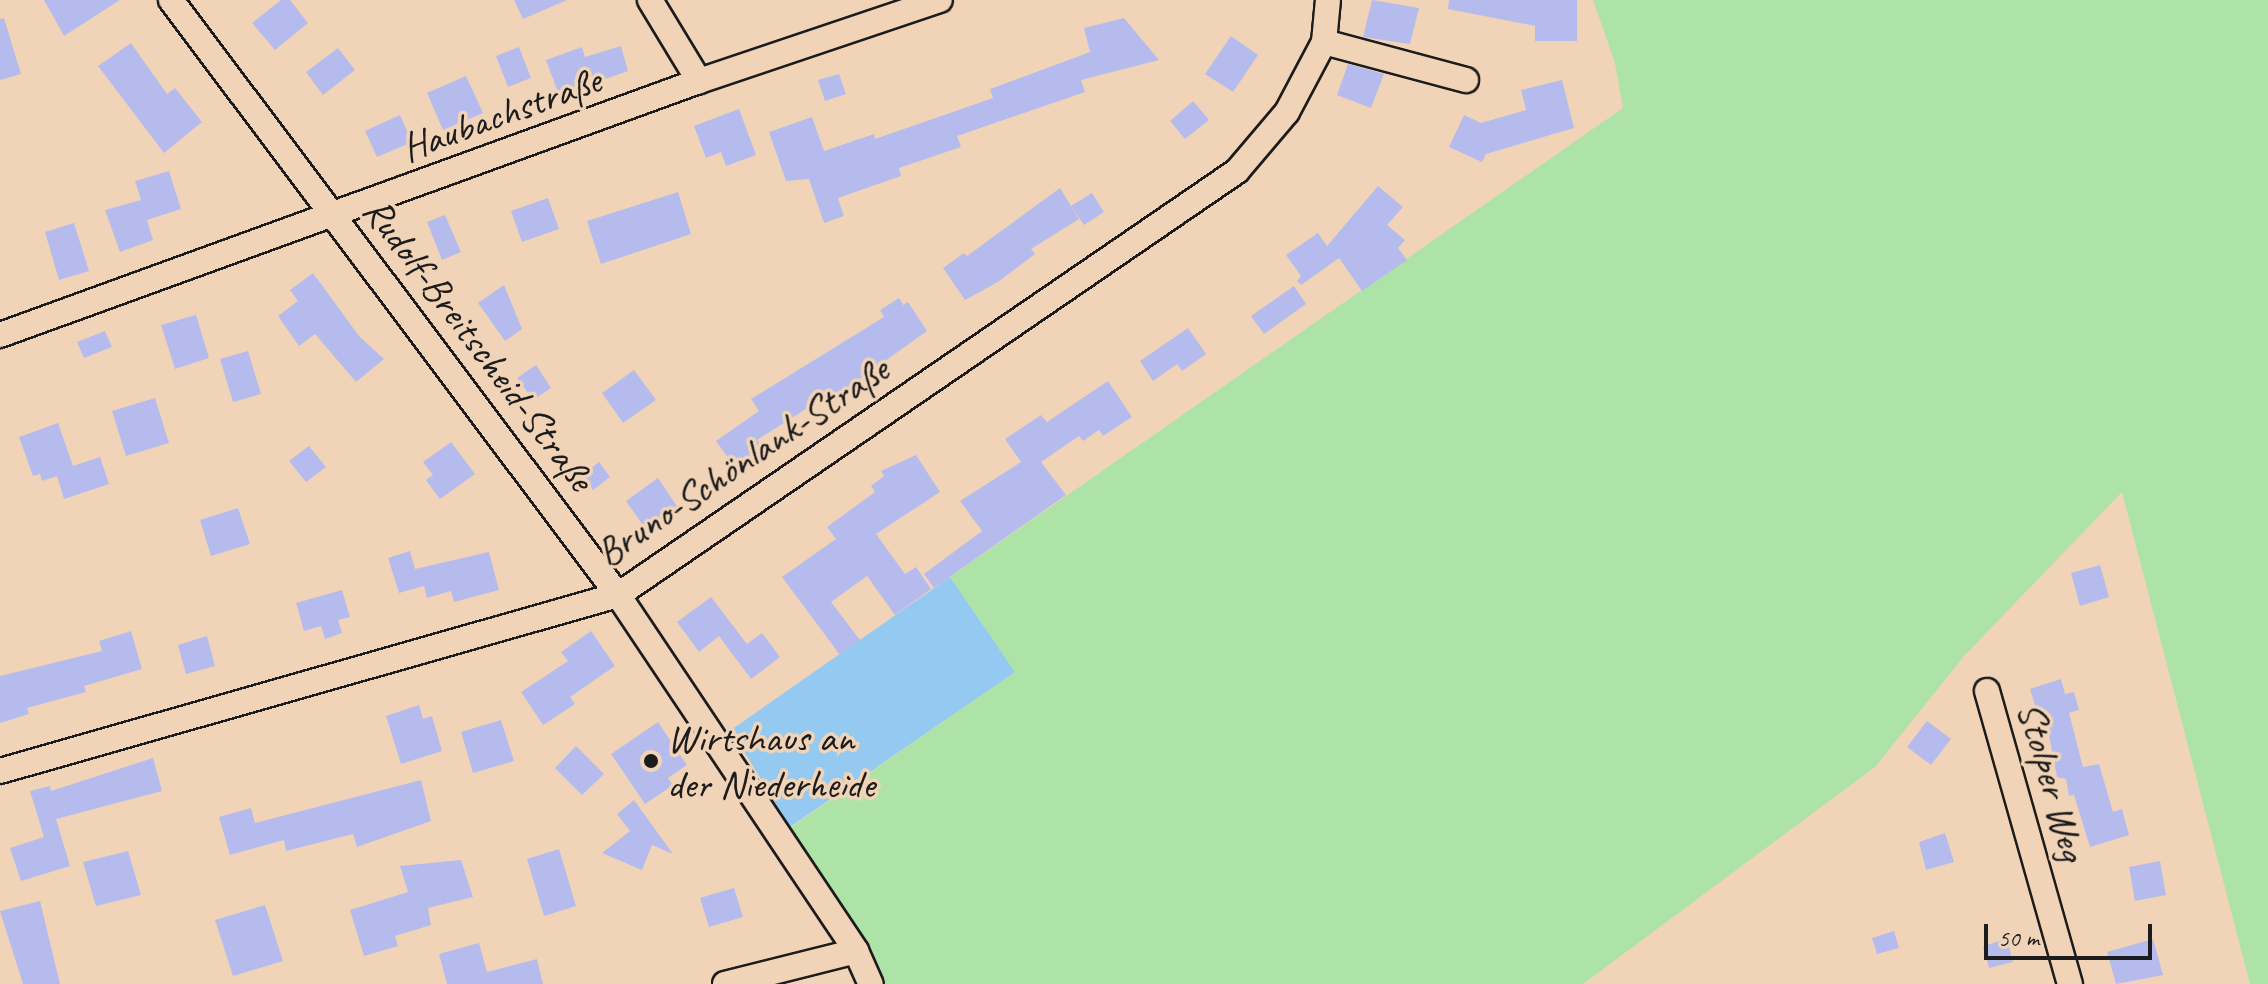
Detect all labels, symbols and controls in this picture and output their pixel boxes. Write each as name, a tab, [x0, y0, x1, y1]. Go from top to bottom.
street label: Haubachstraße	[395, 56, 607, 172]
street label: Rudolf-Breitscheid-Straße	[353, 188, 605, 500]
street label: Bruno-Schönlank-Straße	[587, 345, 897, 577]
street label: Stolper Weg	[2006, 696, 2098, 866]
place label: Wirtshaus an der Niederheide	[667, 714, 876, 808]
marker: Wirtshaus an der Niederheide	[642, 752, 660, 770]
scale bar	[1988, 908, 2156, 958]
text: 50 m	[1998, 923, 2039, 953]

